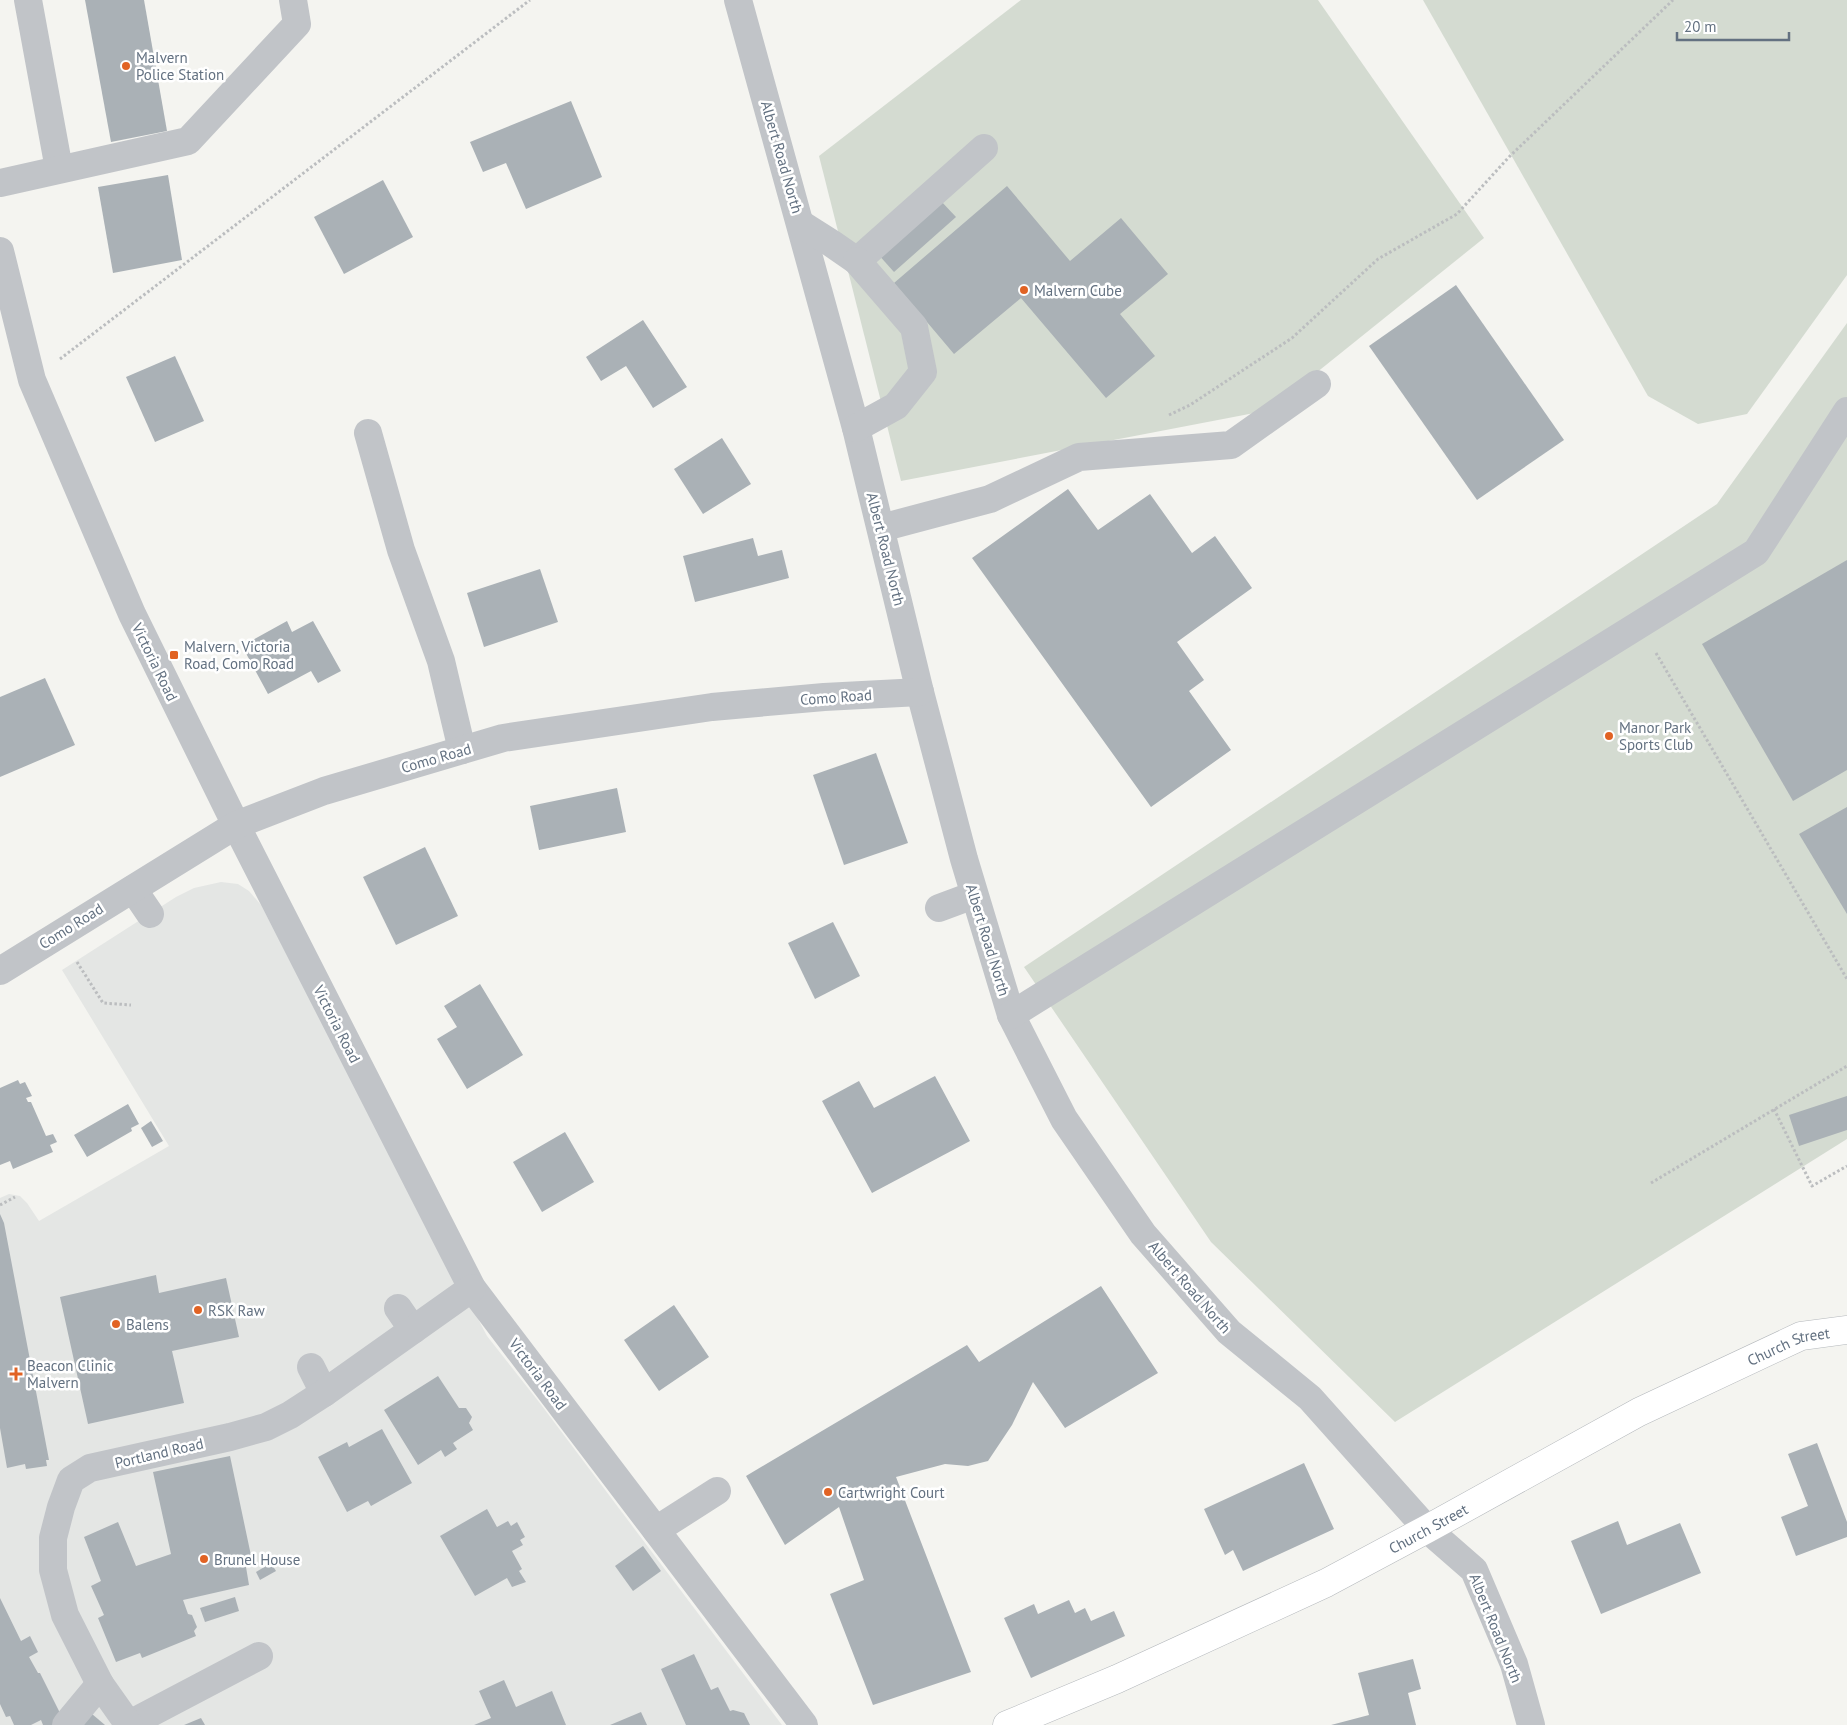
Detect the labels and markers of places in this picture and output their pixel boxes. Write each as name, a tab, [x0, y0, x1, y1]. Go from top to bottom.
place label: Malvern Police Station	[136, 48, 224, 84]
marker: Malvern Police Station	[120, 60, 132, 72]
place label: Malvern Cube	[1034, 281, 1122, 300]
marker: Malvern Cube	[1018, 284, 1030, 296]
place label: Malvern, Victoria Road, Como Road	[184, 637, 294, 673]
marker: Malvern, Victoria Road, Como Road	[168, 649, 180, 661]
place label: Manor Park Sports Club	[1619, 718, 1693, 754]
marker: Manor Park Sports Club	[1603, 730, 1615, 742]
place label: RSK Raw	[208, 1301, 265, 1320]
marker: RSK Raw	[192, 1304, 204, 1316]
place label: Balens	[126, 1315, 169, 1334]
marker: Balens	[110, 1318, 122, 1330]
place label: Beacon Clinic Malvern	[27, 1356, 114, 1392]
marker: Beacon Clinic Malvern	[9, 1367, 23, 1381]
place label: Cartwright Court	[838, 1483, 945, 1502]
marker: Cartwright Court	[822, 1486, 834, 1498]
place label: Brunel House	[214, 1550, 300, 1569]
marker: Brunel House	[198, 1553, 210, 1565]

